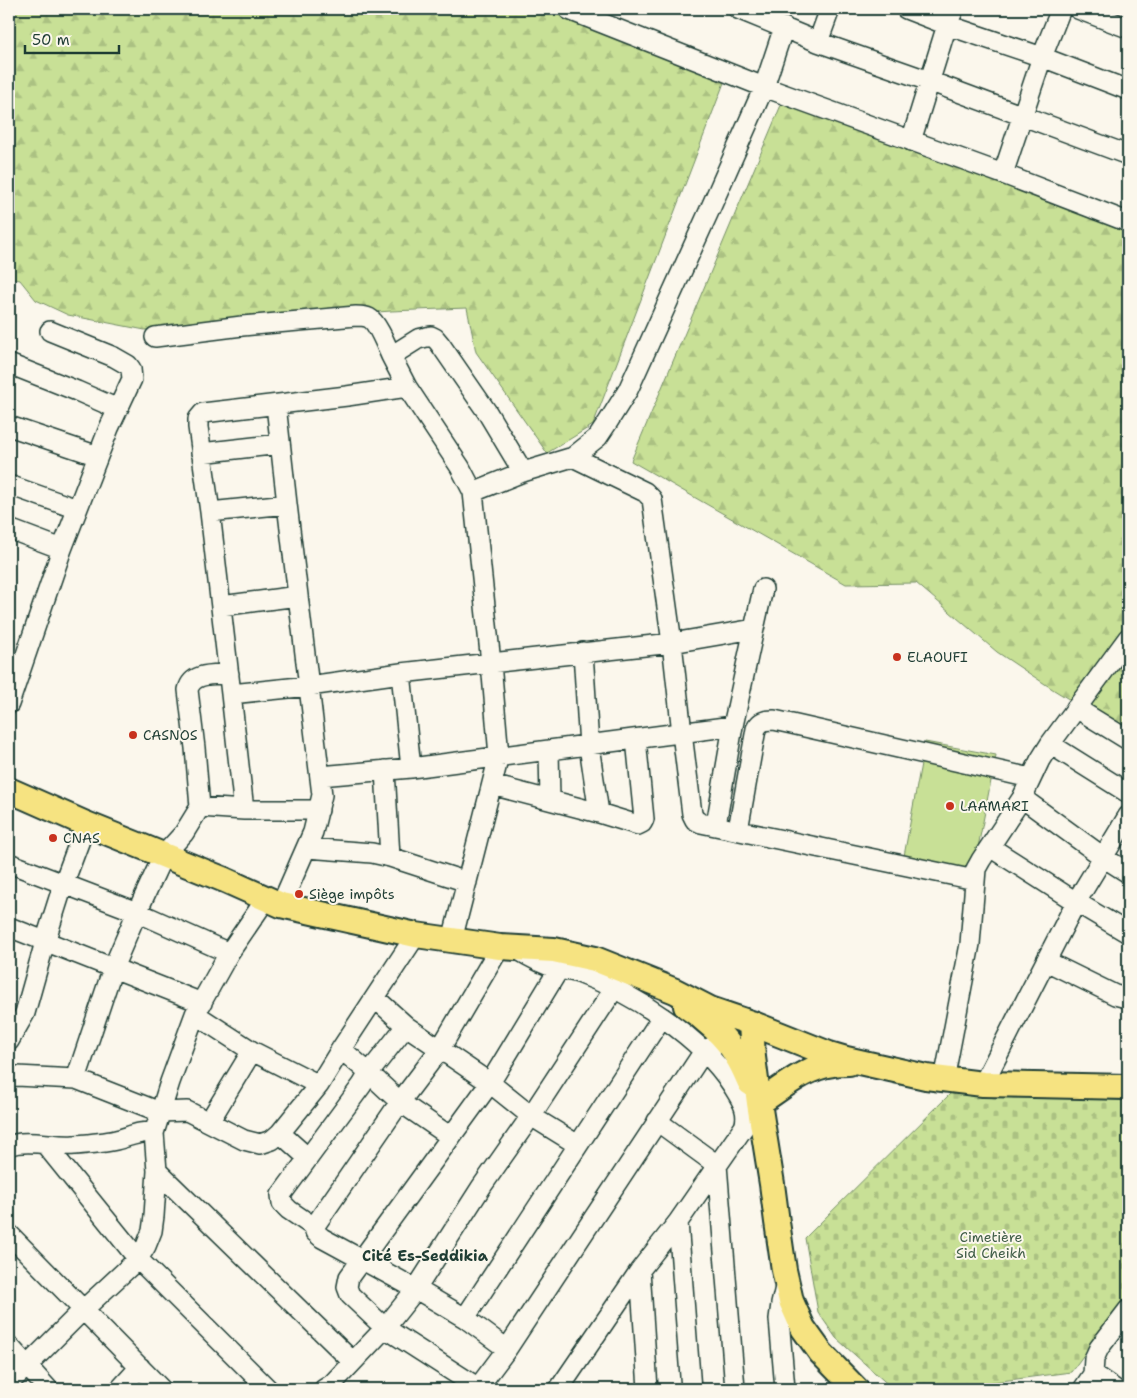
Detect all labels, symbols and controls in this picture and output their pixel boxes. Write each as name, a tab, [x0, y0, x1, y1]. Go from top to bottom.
scale bar	[25, 22, 119, 54]
text: 50 m	[32, 30, 70, 50]
place label: ELAOUFI	[907, 648, 968, 666]
marker: ELAOUFI	[891, 651, 903, 663]
place label: CASNOS	[143, 726, 198, 744]
marker: CASNOS	[127, 729, 139, 741]
place label: LAAMARI	[960, 797, 1029, 815]
marker: LAAMARI	[944, 800, 956, 812]
place label: CNAS	[63, 829, 100, 847]
marker: CNAS	[47, 832, 59, 844]
place label: Siège impôts	[309, 885, 395, 903]
marker: Siège impôts	[293, 888, 305, 900]
park label: Cimetière Sid Cheikh	[956, 1228, 1026, 1262]
district label: Cité Es-Seddikia	[362, 1246, 489, 1266]

